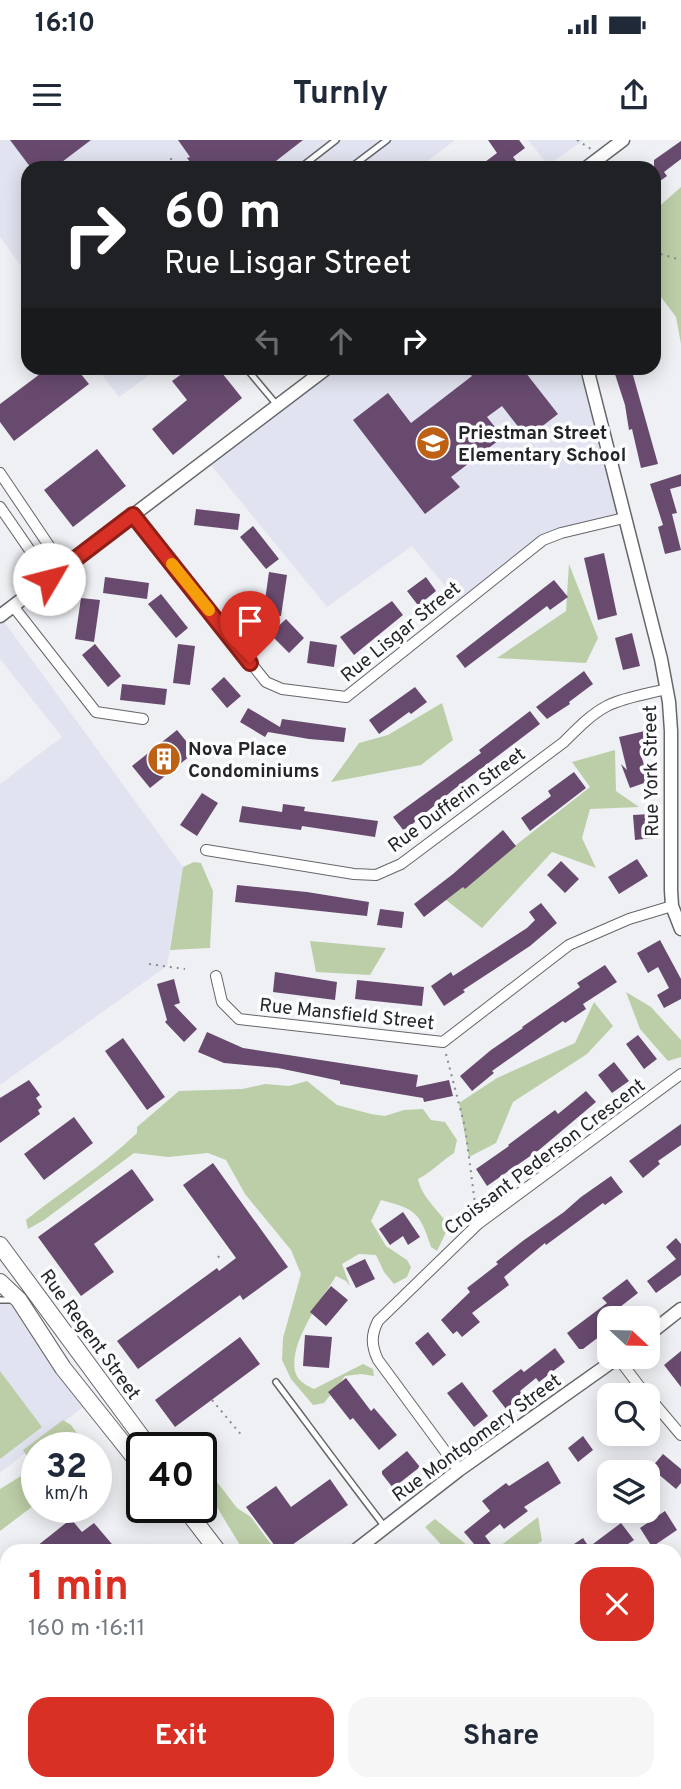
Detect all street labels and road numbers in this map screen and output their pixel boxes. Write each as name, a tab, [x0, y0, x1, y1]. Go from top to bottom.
street label: Rue Lisgar Street	[337, 577, 466, 688]
street label: Rue York Street	[639, 705, 665, 837]
street label: Rue Dufferin Street	[384, 743, 531, 859]
street label: Rue Mansfield Street	[258, 994, 435, 1036]
street label: Croissant Pederson Crescent	[440, 1074, 650, 1241]
street label: Rue Regent Street	[34, 1265, 145, 1405]
street label: Rue Montgomery Street	[388, 1369, 566, 1508]

